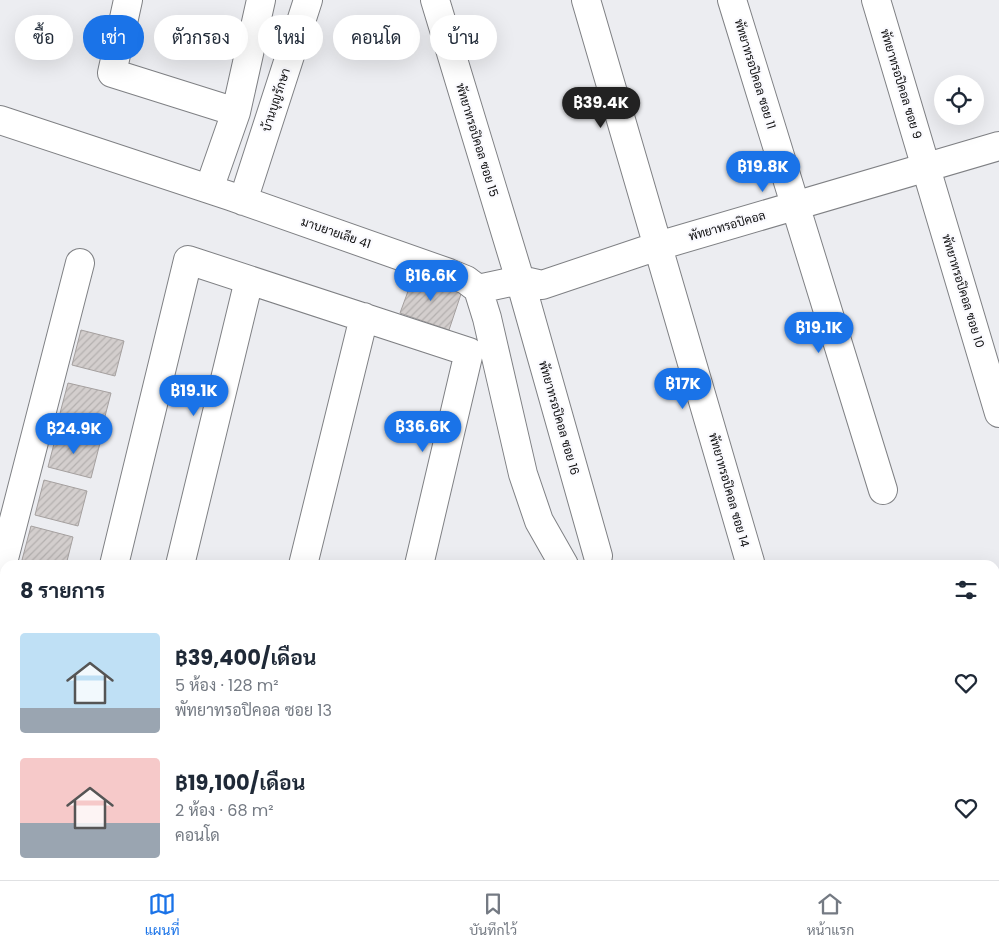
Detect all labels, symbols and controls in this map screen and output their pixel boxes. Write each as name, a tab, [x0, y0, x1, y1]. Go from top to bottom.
chip: ซื้อ	[15, 15, 73, 60]
chip: เช่า	[83, 15, 144, 60]
chip: ตัวกรอง	[154, 15, 248, 60]
chip: ใหม่	[258, 15, 323, 60]
chip: คอนโด	[333, 15, 420, 60]
chip: บ้าน	[430, 15, 497, 60]
street label: พัทยาทรอปิคอล ซอย 11	[731, 17, 780, 131]
street label: พัทยาทรอปิคอล ซอย 9	[877, 27, 926, 141]
street label: บ้านบุญรักษา	[257, 66, 295, 134]
map controls	[934, 75, 984, 125]
button: locate	[934, 75, 984, 125]
street label: พัทยาทรอปิคอล ซอย 15	[452, 81, 503, 199]
pin: ฿39.4K	[560, 86, 642, 129]
text: ฿39.4K	[573, 91, 629, 114]
pin: ฿19.8K	[722, 150, 804, 193]
text: ฿19.8K	[737, 155, 789, 178]
street label: พัทยาทรอปิคอล	[687, 206, 767, 245]
street label: มาบยายเลีย 41	[299, 213, 373, 252]
street label: พัทยาทรอปิคอล ซอย 10	[938, 232, 989, 350]
pin: ฿16.6K	[390, 260, 472, 302]
text: ฿16.6K	[405, 264, 457, 287]
pin: ฿19.1K	[778, 312, 860, 354]
text: ฿19.1K	[795, 316, 843, 339]
street label: พัทยาทรอปิคอล ซอย 16	[535, 359, 584, 477]
pin: ฿17K	[653, 368, 713, 410]
text: ฿17K	[665, 372, 701, 395]
pin: ฿19.1K	[153, 374, 235, 417]
text: ฿19.1K	[170, 379, 218, 402]
pin: ฿36.6K	[382, 410, 464, 453]
pin: ฿24.9K	[33, 412, 115, 455]
text: ฿36.6K	[395, 415, 451, 438]
text: ฿24.9K	[46, 417, 102, 440]
street label: พัทยาทรอปิคอล ซอย 14	[705, 431, 754, 549]
text: 8 รายการ	[20, 576, 105, 605]
icon: filters	[952, 576, 980, 604]
text: ฿39,400/เดือน	[175, 643, 316, 672]
icon: home	[60, 653, 120, 713]
icon: heart	[952, 669, 980, 697]
text: 5 ห้อง · 128 m²	[175, 674, 279, 697]
text: พัทยาทรอปิคอล ซอย 13	[175, 699, 332, 722]
text: ฿19,100/เดือน	[175, 768, 305, 797]
icon: home	[60, 778, 120, 838]
icon: heart	[952, 794, 980, 822]
text: 2 ห้อง · 68 m²	[175, 799, 274, 822]
text: คอนโด	[175, 824, 220, 847]
tab: แผนที่	[145, 890, 180, 941]
tab: บันทึกไว้	[469, 890, 517, 941]
tab: หน้าแรก	[807, 890, 854, 941]

